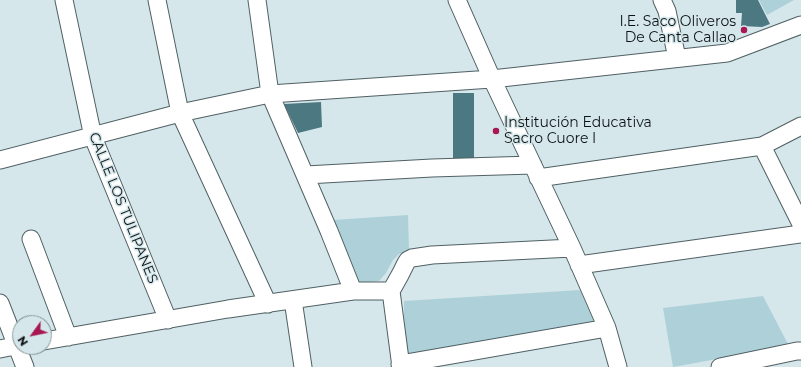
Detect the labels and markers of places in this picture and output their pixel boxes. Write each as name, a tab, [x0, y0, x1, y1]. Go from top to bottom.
place label: I.E. Saco Oliveros De Canta Callao	[619, 14, 736, 46]
marker: I.E. Saco Oliveros De Canta Callao	[739, 25, 749, 35]
place label: Institución Educativa Sacro Cuore I	[504, 115, 652, 148]
marker: Institución Educativa Sacro Cuore I	[491, 126, 501, 136]

